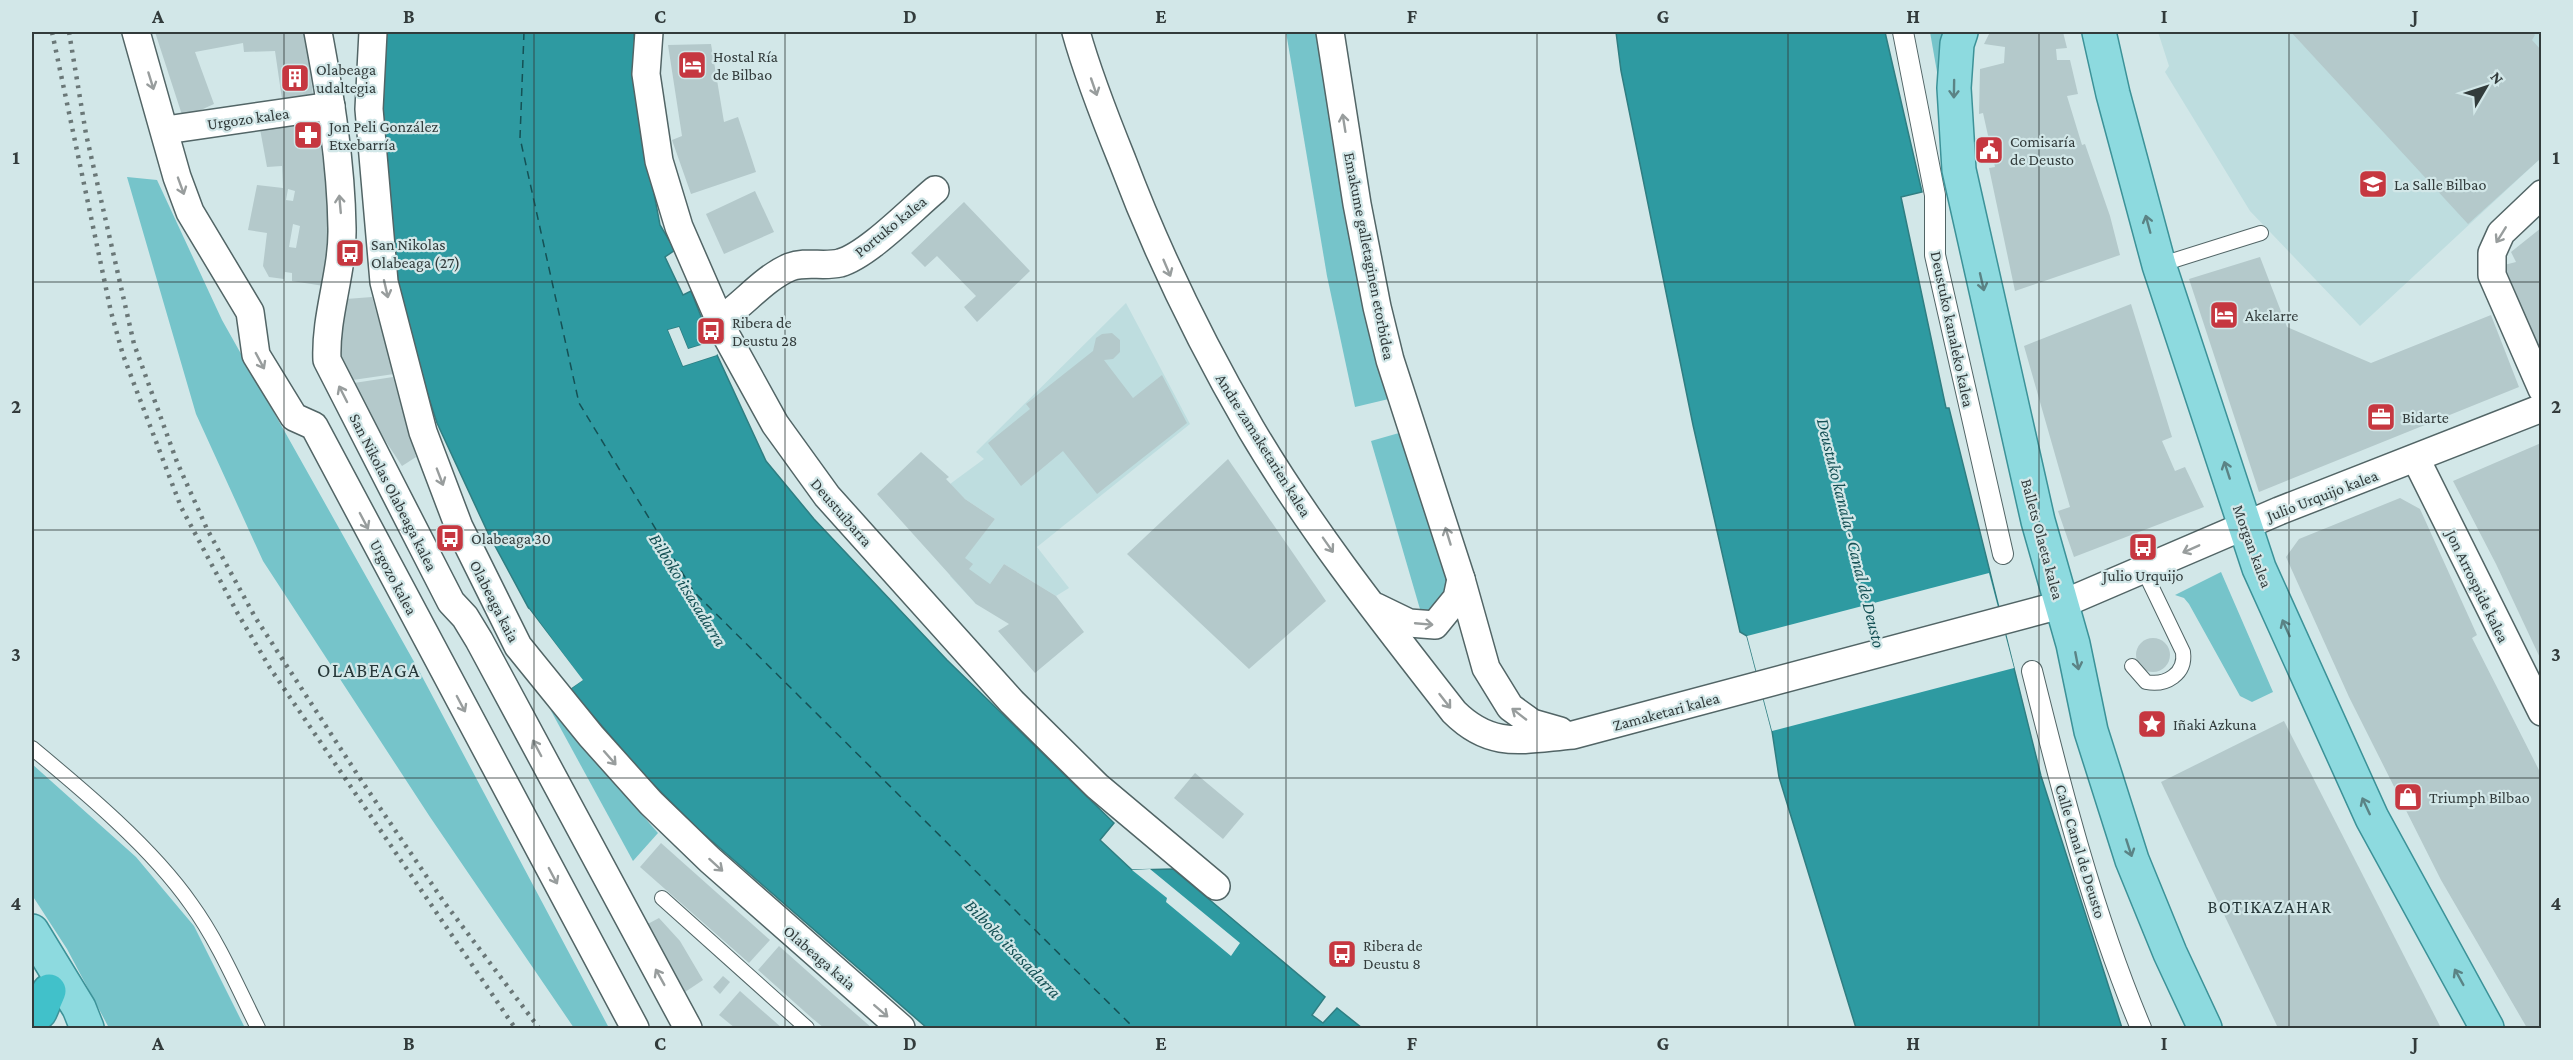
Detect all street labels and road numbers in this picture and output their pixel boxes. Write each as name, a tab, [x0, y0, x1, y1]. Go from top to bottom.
street label: Urgozo kalea	[206, 104, 291, 134]
street label: Emakume galletaginen etorbidea	[1340, 151, 1398, 362]
street label: Portuko kalea	[851, 192, 930, 260]
street label: Deustuko kanaleko kalea	[1928, 250, 1977, 409]
street label: Andre zamaketarien kalea	[1213, 371, 1315, 520]
street label: San Nikolas Olabeaga kalea	[346, 411, 441, 575]
street label: Julio Urquijo kalea	[2262, 466, 2381, 526]
street label: Deustuibarra	[807, 475, 876, 550]
street label: Ballets Olaeta kalea	[2018, 477, 2067, 602]
street label: Morgan kalea	[2229, 502, 2276, 591]
street label: Jon Arrospide kalea	[2441, 525, 2512, 646]
street label: Urgozo kalea	[366, 537, 421, 619]
street label: Olabeaga kaia	[466, 557, 523, 646]
street label: Zamaketari kalea	[1611, 689, 1722, 734]
street label: Calle Canal de Deusto	[2052, 782, 2109, 920]
street label: Olabeaga kaia	[780, 922, 860, 994]

